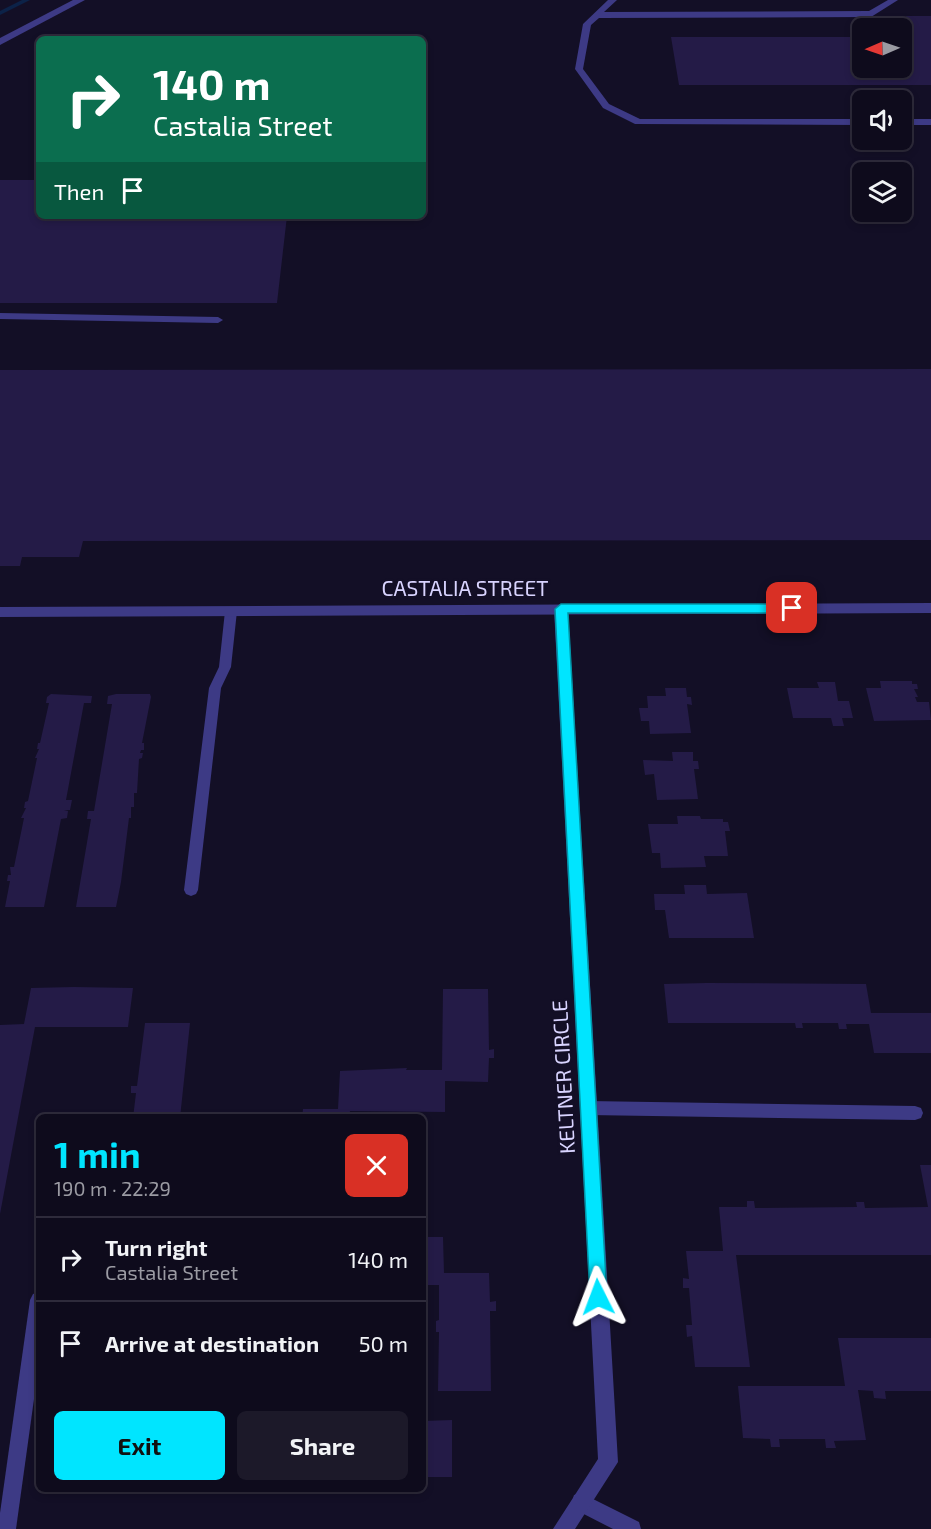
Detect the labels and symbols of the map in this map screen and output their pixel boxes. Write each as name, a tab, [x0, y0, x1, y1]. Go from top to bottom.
north arrow	[852, 18, 912, 78]
street label: CASTALIA STREET	[381, 575, 549, 600]
pin	[766, 582, 817, 633]
street label: KELTNER CIRCLE	[546, 999, 579, 1155]
position arrow	[566, 1265, 630, 1329]

